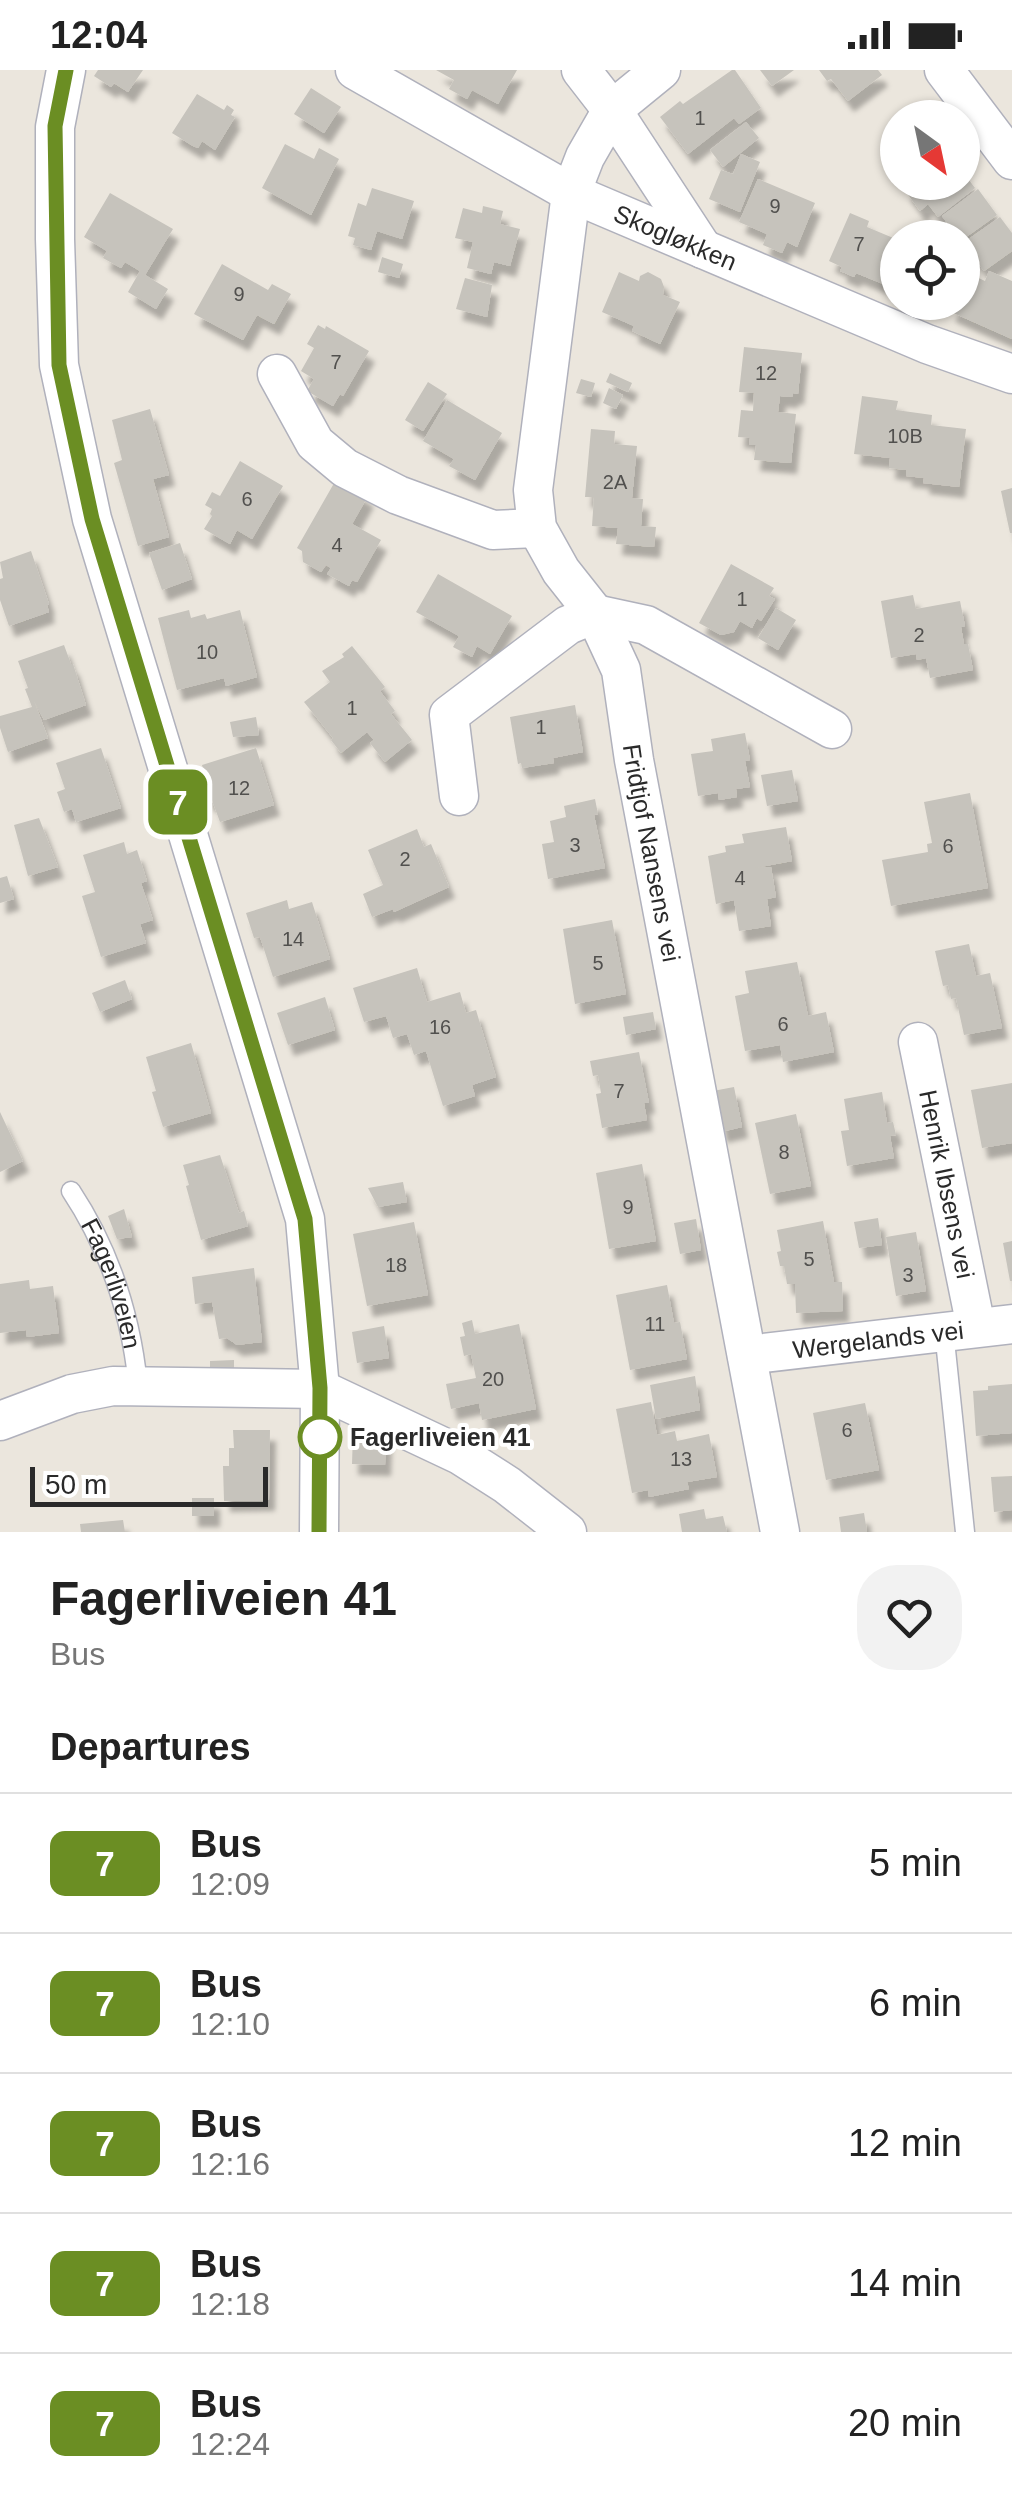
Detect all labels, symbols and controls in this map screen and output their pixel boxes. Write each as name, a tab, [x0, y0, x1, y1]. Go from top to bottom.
text: 12:04	[50, 14, 147, 56]
north arrow	[880, 100, 980, 200]
map controls	[880, 100, 980, 320]
house number: 1	[694, 107, 706, 129]
house number: 9	[769, 195, 781, 217]
street label: Skogløkken	[610, 199, 741, 276]
button: locate	[880, 220, 980, 320]
house number: 7	[853, 233, 865, 255]
house number: 9	[233, 283, 245, 305]
house number: 7	[330, 351, 342, 373]
house number: 12	[755, 362, 777, 384]
house number: 10B	[887, 425, 923, 447]
house number: 2A	[603, 471, 628, 493]
house number: 6	[241, 488, 253, 510]
house number: 4	[331, 534, 343, 556]
house number: 1	[736, 588, 748, 610]
house number: 2	[913, 624, 925, 646]
house number: 10	[196, 641, 218, 663]
house number: 1	[346, 697, 358, 719]
house number: 1	[535, 716, 547, 738]
street label: Fridtjof Nansens vei	[618, 742, 686, 964]
line badge: 7	[146, 770, 210, 834]
house number: 12	[228, 777, 250, 799]
text: 7	[168, 783, 188, 822]
house number: 3	[569, 834, 581, 856]
house number: 6	[942, 835, 954, 857]
house number: 2	[399, 848, 411, 870]
house number: 4	[734, 867, 746, 889]
house number: 14	[282, 928, 304, 950]
house number: 5	[592, 952, 604, 974]
house number: 6	[777, 1013, 789, 1035]
house number: 16	[429, 1016, 451, 1038]
house number: 7	[613, 1080, 625, 1102]
street label: Henrik Ibsens vei	[914, 1087, 980, 1281]
house number: 8	[778, 1141, 790, 1163]
house number: 9	[622, 1196, 634, 1218]
street label: Fagerliveien	[76, 1214, 147, 1351]
house number: 5	[803, 1248, 815, 1270]
house number: 18	[385, 1254, 407, 1276]
house number: 3	[902, 1264, 914, 1286]
house number: 11	[645, 1313, 665, 1335]
street label: Wergelands vei	[791, 1316, 965, 1364]
house number: 20	[482, 1368, 504, 1390]
marker: Fagerliveien 41	[299, 1416, 341, 1458]
house number: 6	[841, 1419, 853, 1441]
place label: Fagerliveien 41	[350, 1423, 531, 1451]
house number: 13	[670, 1448, 692, 1470]
scale bar	[30, 1462, 268, 1506]
text: 50 m	[45, 1469, 107, 1500]
button: heart	[857, 1565, 962, 1670]
text: Fagerliveien 41	[50, 1572, 397, 1625]
text: Bus	[50, 1636, 105, 1672]
text: Departures	[50, 1726, 251, 1768]
text: Bus	[190, 1823, 262, 1865]
text: 5 min	[869, 1842, 962, 1884]
text: 7	[95, 1844, 115, 1883]
text: 12:09	[190, 1866, 270, 1902]
text: Bus	[190, 1963, 262, 2005]
text: 6 min	[869, 1982, 962, 2024]
text: 7	[95, 1984, 115, 2023]
text: 12:10	[190, 2006, 270, 2042]
text: Bus	[190, 2103, 262, 2145]
text: 12 min	[848, 2122, 962, 2164]
text: 7	[95, 2124, 115, 2163]
text: 12:16	[190, 2146, 270, 2182]
text: Bus	[190, 2243, 262, 2285]
text: 14 min	[848, 2262, 962, 2304]
text: 7	[95, 2264, 115, 2303]
text: 12:18	[190, 2286, 270, 2322]
text: Bus	[190, 2383, 262, 2425]
text: 20 min	[848, 2402, 962, 2444]
text: 7	[95, 2404, 115, 2443]
text: 12:24	[190, 2426, 270, 2462]

